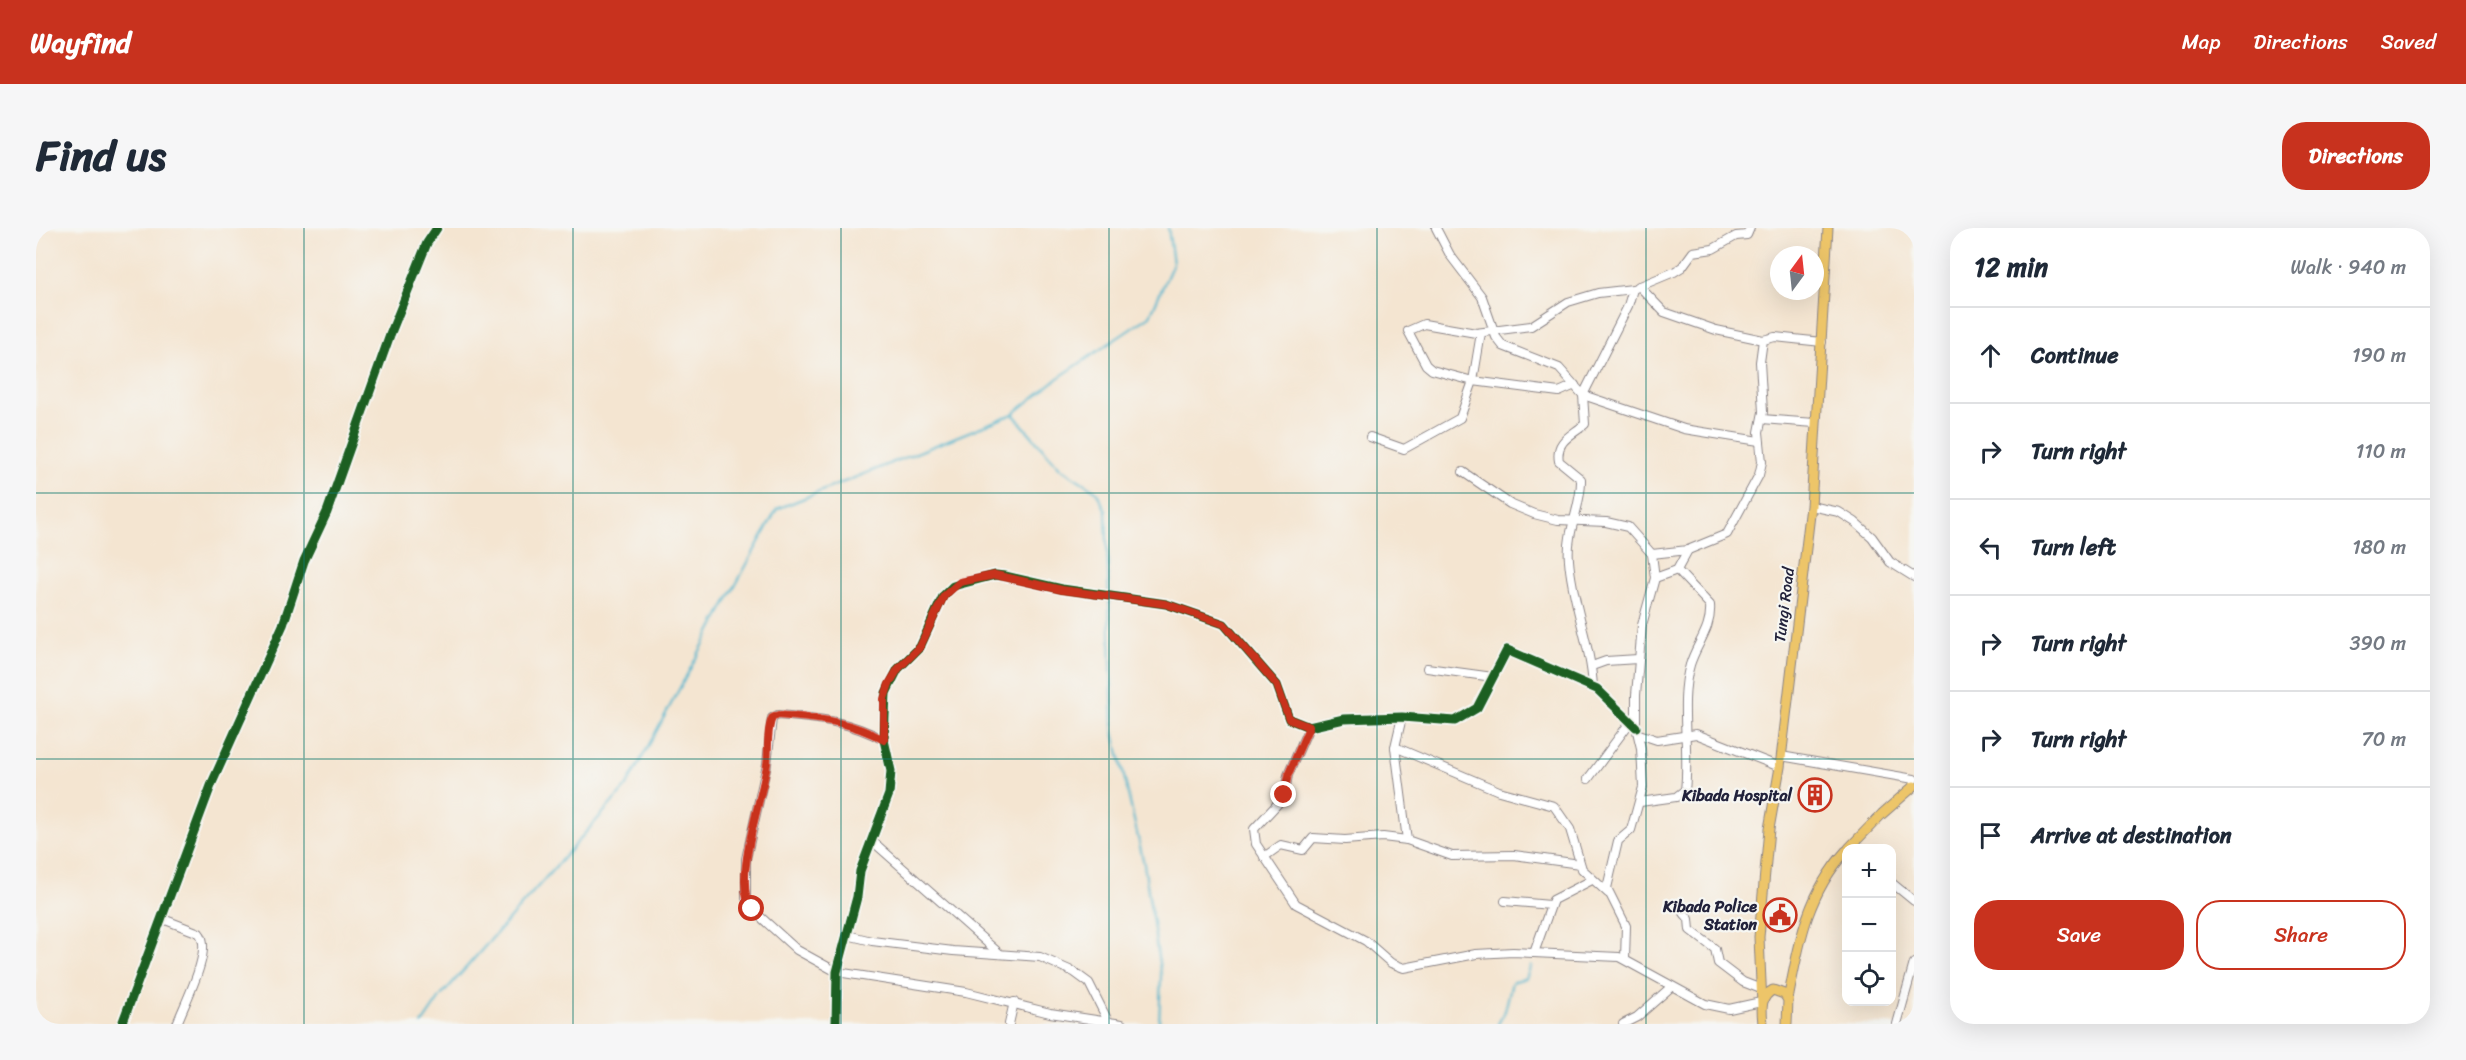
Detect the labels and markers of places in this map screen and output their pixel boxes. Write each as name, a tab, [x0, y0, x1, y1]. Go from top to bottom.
building icon: Kibada Hospital	[1797, 777, 1833, 813]
place label: Kibada Hospital	[1681, 781, 1793, 810]
place label: Kibada Police Station	[1662, 892, 1757, 939]
public building icon: Kibada Police Station	[1762, 897, 1798, 933]

